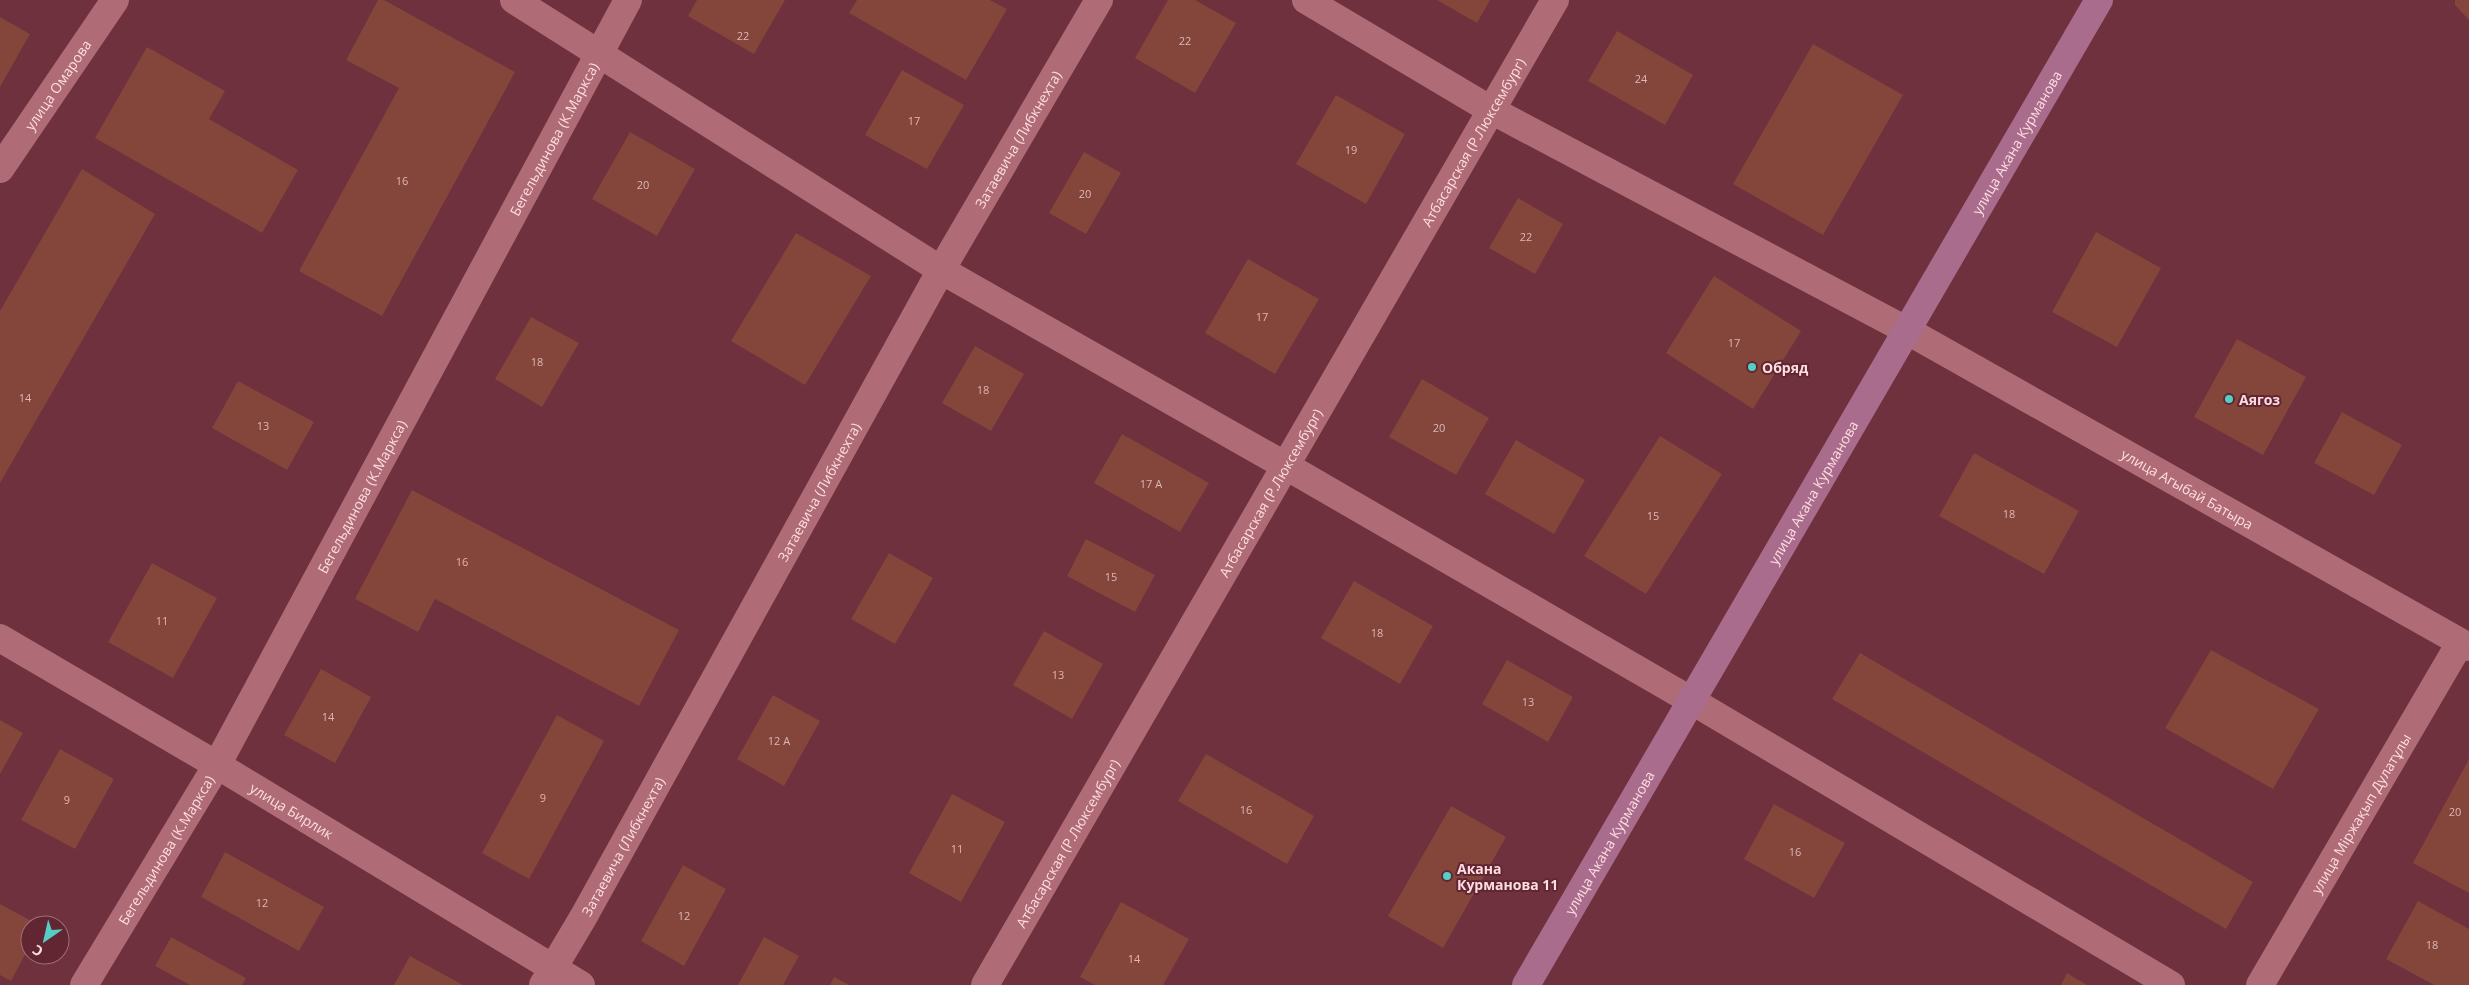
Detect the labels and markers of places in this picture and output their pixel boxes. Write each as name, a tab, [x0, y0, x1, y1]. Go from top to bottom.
place label: Обряд	[1762, 358, 1809, 377]
marker: Обряд	[1746, 361, 1758, 373]
place label: Аягоз	[2239, 390, 2280, 409]
marker: Аягоз	[2223, 393, 2235, 405]
place label: Акана Курманова 11	[1457, 859, 1558, 894]
marker: Акана Курманова 11	[1441, 870, 1453, 882]

